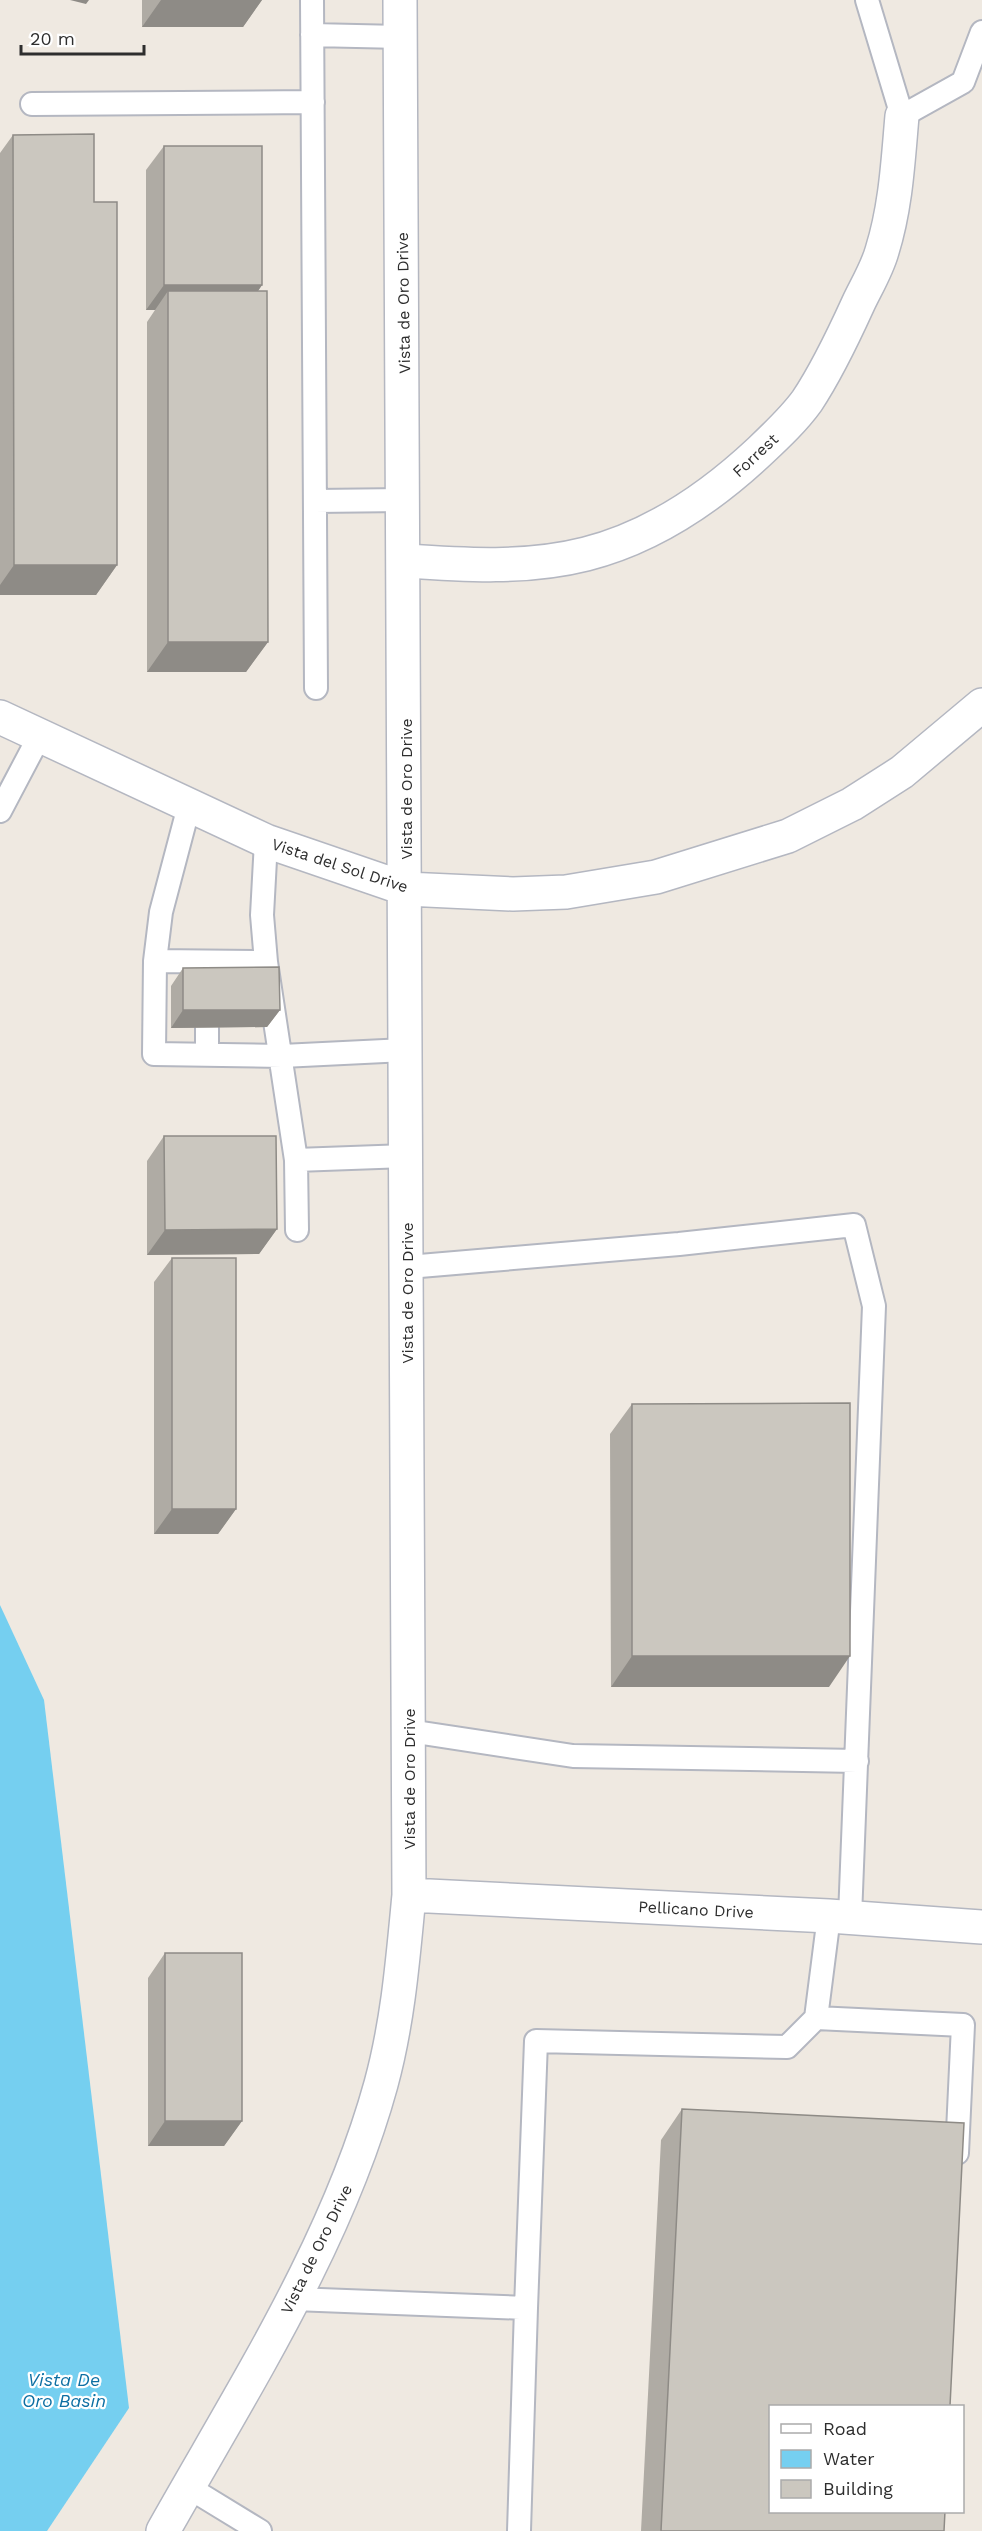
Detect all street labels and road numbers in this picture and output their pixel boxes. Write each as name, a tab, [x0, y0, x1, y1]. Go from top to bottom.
street label: Vista de Oro Drive	[393, 232, 414, 374]
street label: Forrest	[729, 429, 782, 481]
street label: Vista de Oro Drive	[397, 718, 416, 860]
street label: Vista del Sol Drive	[269, 834, 410, 897]
street label: Vista de Oro Drive	[398, 1222, 417, 1364]
street label: Vista de Oro Drive	[400, 1708, 419, 1850]
street label: Pellicano Drive	[638, 1897, 754, 1922]
street label: Vista de Oro Drive	[277, 2181, 356, 2317]

